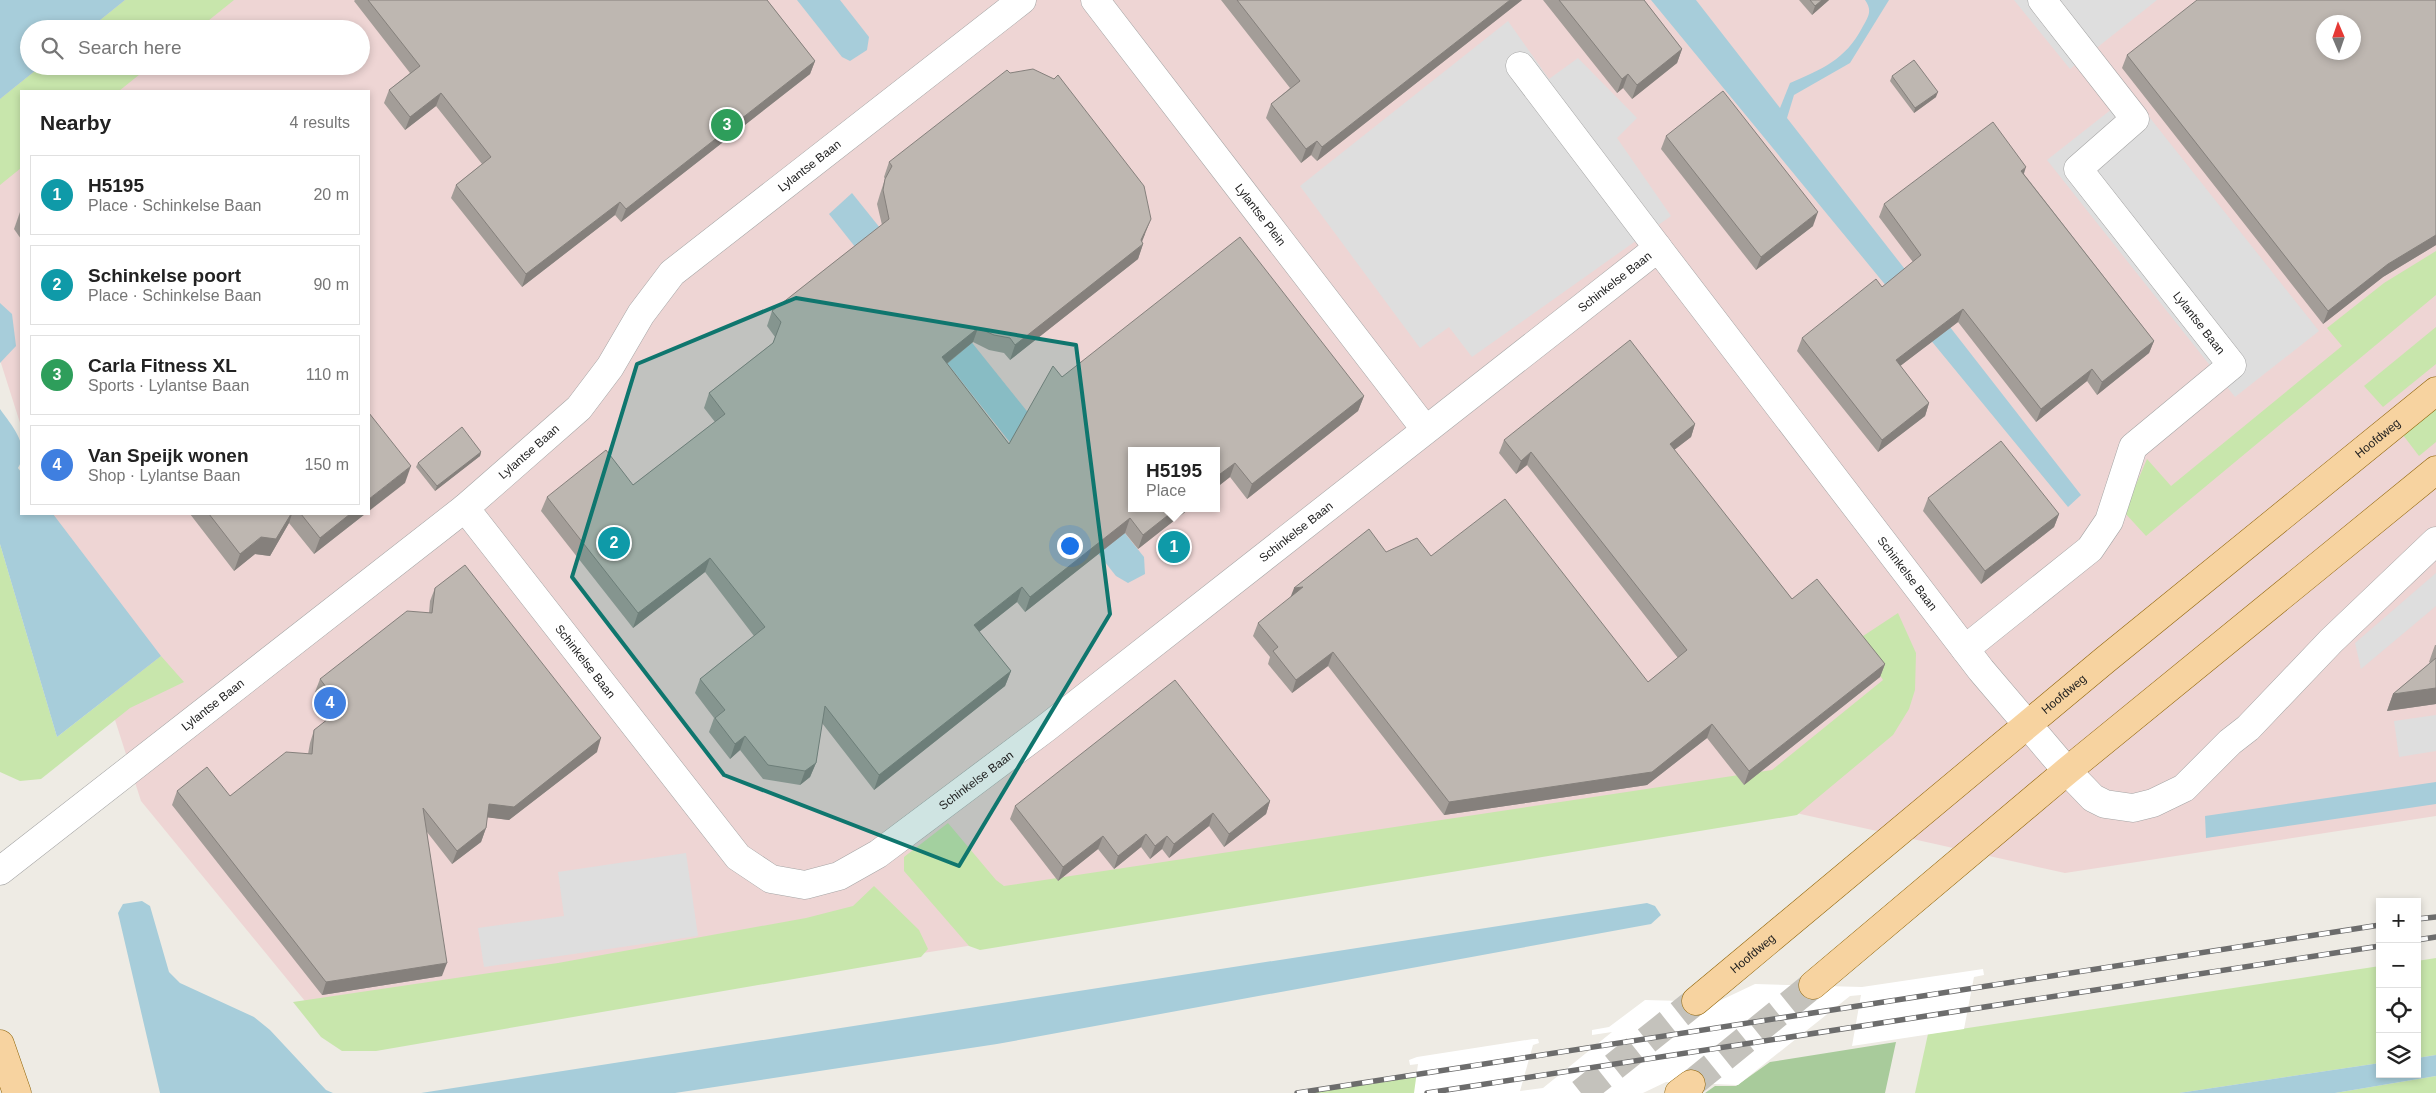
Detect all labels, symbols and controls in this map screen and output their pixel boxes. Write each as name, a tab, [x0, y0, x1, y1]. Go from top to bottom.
north arrow	[2316, 15, 2361, 60]
search box	[20, 20, 370, 75]
icon: search	[38, 34, 66, 62]
text: Search here	[78, 37, 182, 58]
pin: 3	[711, 106, 743, 144]
text: Nearby	[40, 111, 111, 134]
text: 4 results	[290, 114, 350, 131]
street label: Lylantse Baan	[775, 137, 844, 195]
text: H5195	[88, 175, 144, 196]
street label: Lylantse Plein	[1232, 181, 1288, 249]
text: 1	[53, 186, 61, 203]
text: 20 m	[313, 186, 349, 203]
text: Place · Schinkelse Baan	[88, 197, 261, 214]
street label: Schinkelse Baan	[1575, 249, 1654, 315]
text: Schinkelse poort	[88, 265, 241, 286]
text: 2	[53, 276, 61, 293]
text: 90 m	[313, 276, 349, 293]
text: Place · Schinkelse Baan	[88, 287, 261, 304]
street label: Lylantse Baan	[2170, 289, 2228, 357]
text: Carla Fitness XL	[88, 355, 237, 376]
text: 3	[53, 366, 61, 383]
text: 110 m	[306, 366, 349, 383]
text: Sports · Lylantse Baan	[88, 377, 249, 394]
street label: Hoofdweg	[2352, 416, 2403, 461]
street label: Lylantse Baan	[496, 422, 562, 482]
text: Van Speijk wonen	[88, 445, 249, 466]
popup	[1128, 447, 1220, 512]
text: 4	[53, 456, 61, 473]
text: 150 m	[305, 456, 349, 473]
text: H5195	[1146, 460, 1202, 481]
text: Shop · Lylantse Baan	[88, 467, 240, 484]
text: Place	[1146, 482, 1186, 499]
street label: Schinkelse Baan	[1256, 499, 1336, 565]
pin: 2	[598, 524, 630, 562]
pin: 1	[1158, 528, 1190, 566]
your location	[1057, 533, 1083, 559]
street label: Schinkelse Baan	[1874, 534, 1940, 613]
street label: Schinkelse Baan	[552, 622, 618, 701]
street label: Hoofdweg	[2039, 672, 2089, 717]
street label: Lylantse Baan	[179, 676, 247, 734]
pin: 4	[314, 684, 346, 722]
street label: Schinkelse Baan	[936, 748, 1016, 813]
map controls	[2376, 898, 2421, 1078]
button: +	[2376, 898, 2421, 943]
street label: Hoofdweg	[1728, 931, 1778, 976]
button: −	[2376, 943, 2421, 988]
button: locate	[2376, 988, 2421, 1033]
button: layers	[2376, 1033, 2421, 1078]

